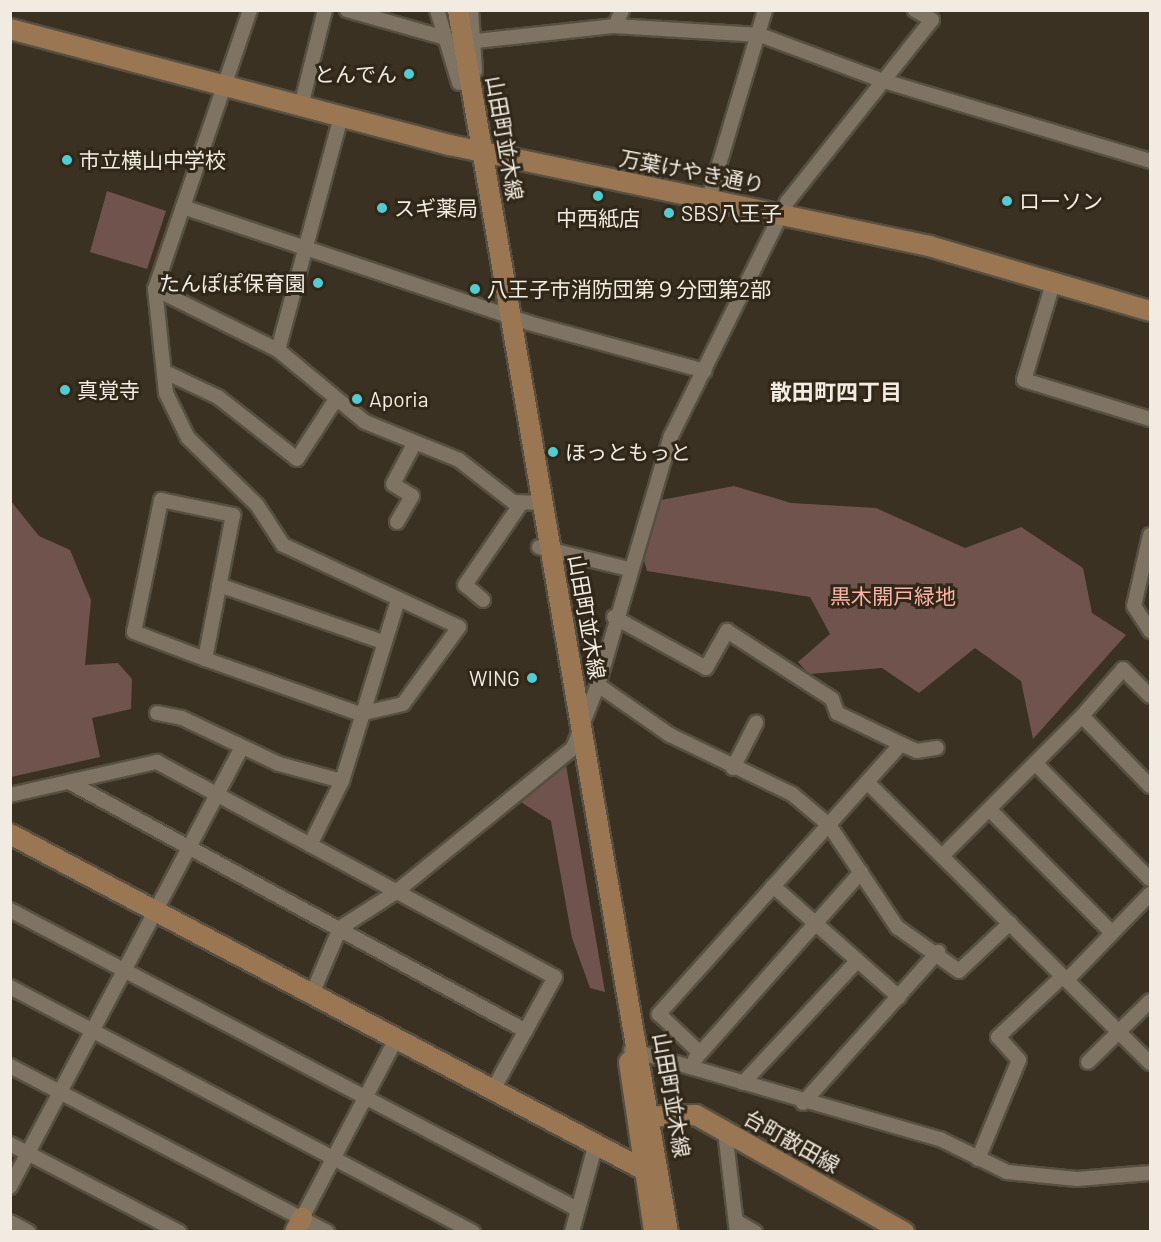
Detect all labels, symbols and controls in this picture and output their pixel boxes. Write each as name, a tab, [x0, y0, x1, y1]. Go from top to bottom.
place label: とんでん	[313, 61, 397, 87]
marker: とんでん	[402, 67, 416, 81]
street label: 山田町並木線	[482, 74, 528, 202]
street label: 万葉けやき通り	[617, 145, 767, 197]
place label: 市立横山中学校	[79, 147, 226, 173]
marker: 市立横山中学校	[60, 153, 74, 167]
place label: ローソン	[1019, 188, 1103, 214]
marker: 中西紙店	[591, 189, 605, 203]
marker: ローソン	[1000, 194, 1014, 208]
place label: スギ薬局	[394, 195, 478, 221]
place label: SBS八王子	[681, 200, 782, 226]
marker: スギ薬局	[375, 201, 389, 215]
place label: 中西紙店	[556, 205, 640, 231]
marker: SBS八王子	[662, 206, 676, 220]
place label: たんぽぽ保育園	[159, 270, 306, 296]
marker: たんぽぽ保育園	[311, 276, 325, 290]
place label: 八王子市消防団第９分団第2部	[487, 276, 771, 302]
marker: 八王子市消防団第９分団第2部	[468, 282, 482, 296]
place label: 真覚寺	[77, 377, 140, 403]
district label: 散田町四丁目	[770, 379, 902, 405]
marker: 真覚寺	[58, 383, 72, 397]
place label: Aporia	[369, 386, 428, 412]
marker: Aporia	[350, 392, 364, 406]
place label: ほっともっと	[565, 439, 691, 465]
marker: ほっともっと	[546, 445, 560, 459]
street label: 山田町並木線	[564, 553, 610, 681]
park label: 黒木開戸緑地	[830, 583, 956, 609]
place label: WING	[469, 665, 520, 691]
marker: WING	[525, 671, 539, 685]
street label: 山田町並木線	[649, 1031, 695, 1159]
street label: 台町散田線	[740, 1105, 844, 1177]

